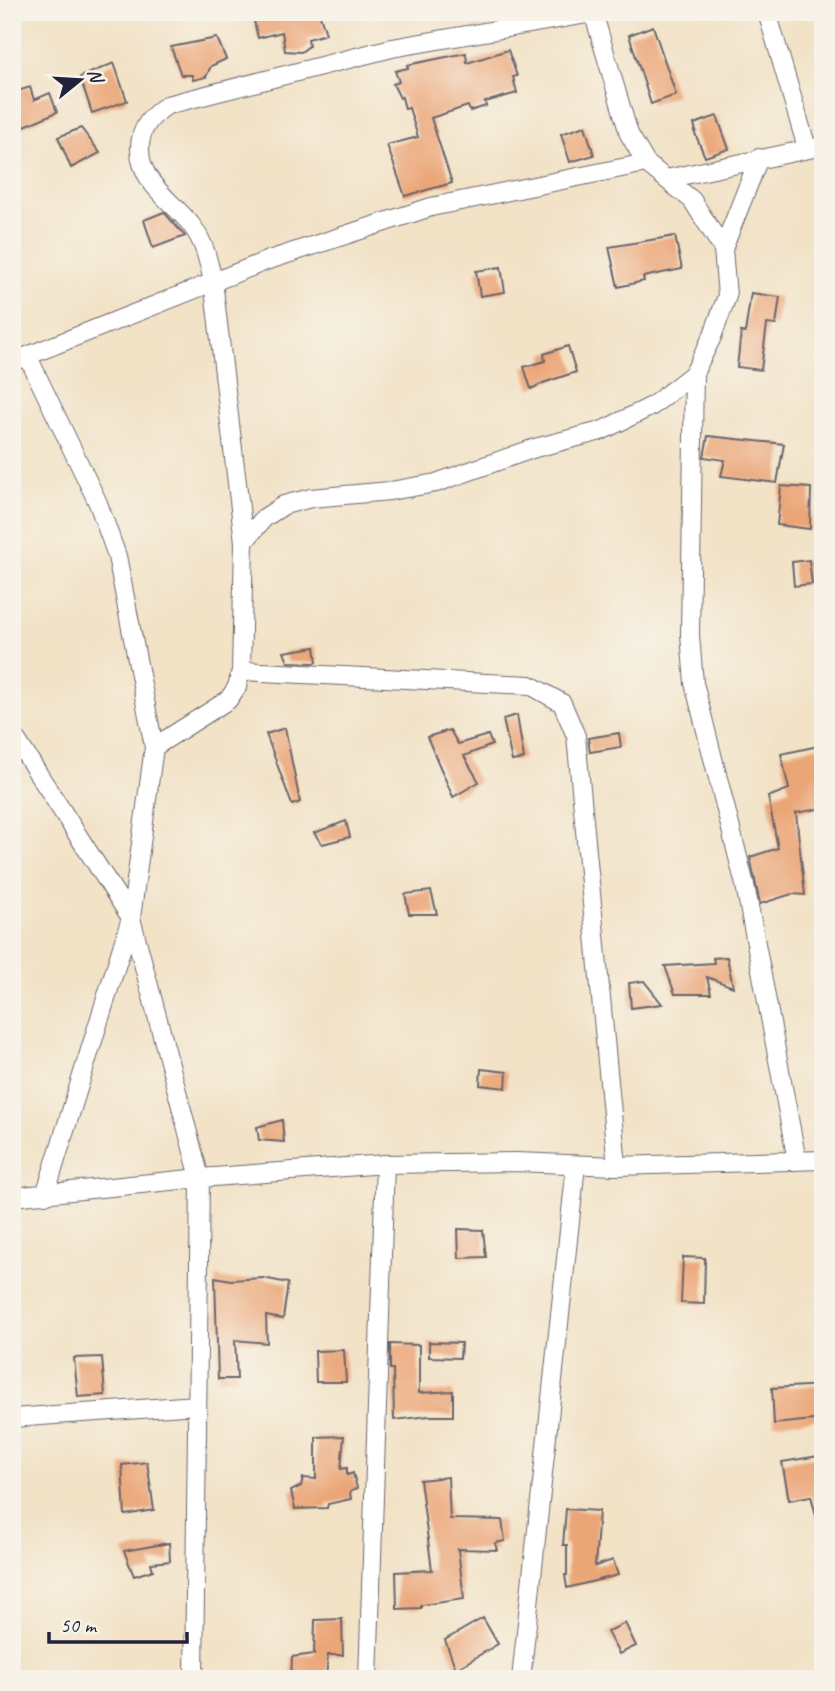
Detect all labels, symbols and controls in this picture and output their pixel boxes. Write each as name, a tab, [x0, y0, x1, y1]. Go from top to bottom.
north arrow	[46, 46, 116, 116]
text: N	[82, 66, 109, 87]
scale bar	[49, 1600, 187, 1644]
text: 50 m	[60, 1612, 98, 1638]

